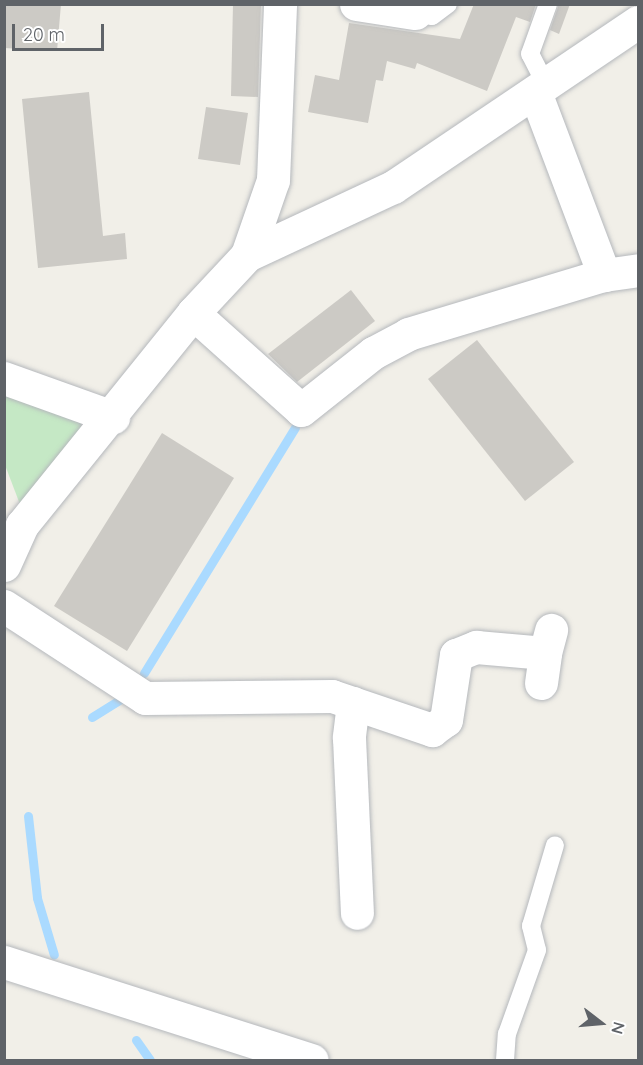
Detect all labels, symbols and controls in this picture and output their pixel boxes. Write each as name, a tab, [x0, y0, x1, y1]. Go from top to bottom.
scale bar	[15, 12, 106, 50]
text: 20 m	[23, 23, 65, 46]
north arrow	[571, 993, 631, 1053]
text: N	[607, 1020, 630, 1036]

